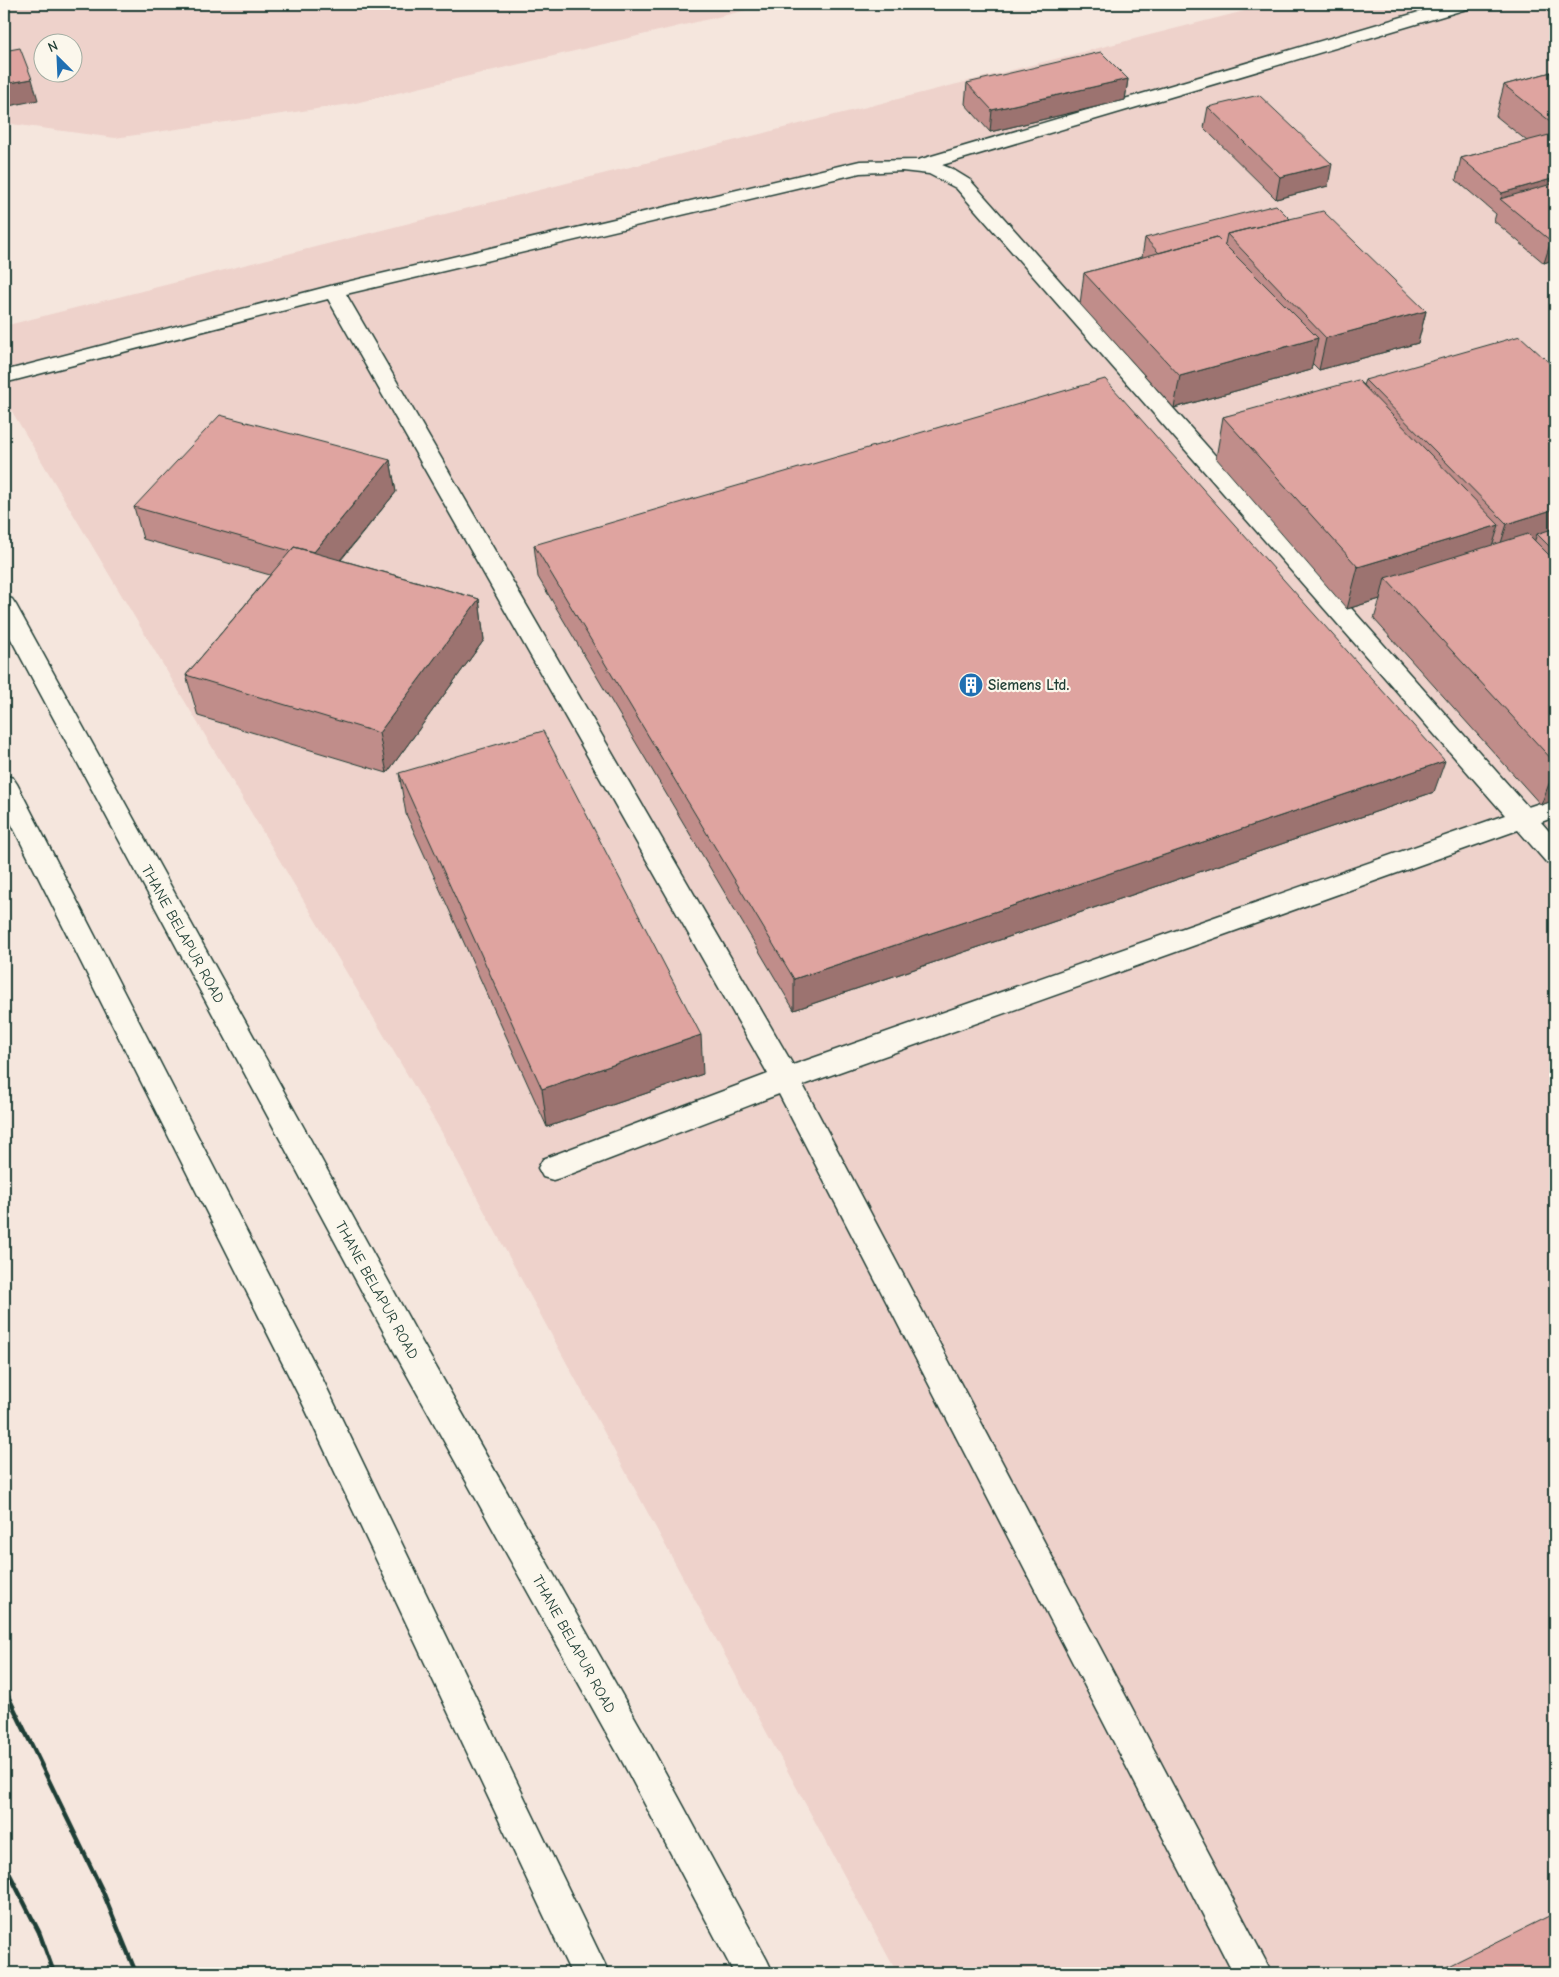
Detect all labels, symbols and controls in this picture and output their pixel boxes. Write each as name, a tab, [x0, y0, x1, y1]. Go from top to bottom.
north arrow	[32, 32, 82, 82]
text: N	[45, 37, 61, 56]
building icon: Siemens Ltd.	[958, 672, 984, 698]
place label: Siemens Ltd.	[988, 676, 1069, 694]
street label: THANE BELAPUR ROAD	[137, 862, 229, 1006]
street label: THANE BELAPUR ROAD	[331, 1218, 423, 1362]
street label: THANE BELAPUR ROAD	[528, 1572, 620, 1716]

